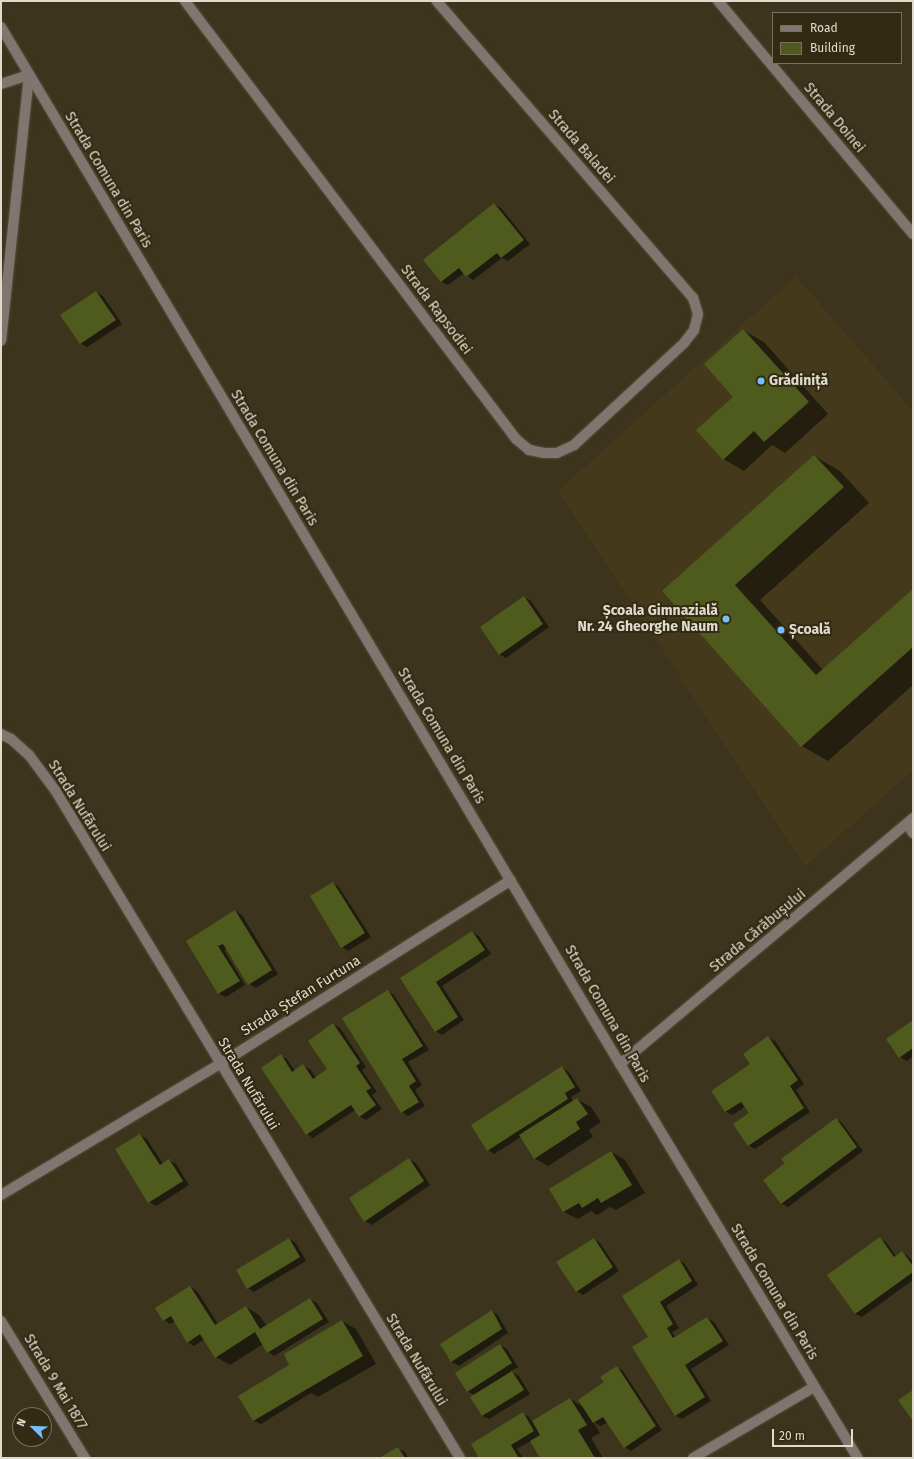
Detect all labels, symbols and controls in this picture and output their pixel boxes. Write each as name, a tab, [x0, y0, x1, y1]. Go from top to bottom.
legend	[772, 12, 902, 64]
text: Road	[810, 21, 838, 35]
text: Building	[810, 41, 855, 55]
street label: Strada Doinei	[800, 80, 868, 156]
street label: Strada Baladei	[544, 107, 618, 187]
street label: Strada Comuna din Paris	[61, 109, 155, 251]
street label: Strada Rapsodiei	[397, 262, 475, 358]
place label: Grădiniță	[769, 373, 828, 389]
marker: Grădiniță	[756, 376, 766, 386]
street label: Strada Comuna din Paris	[227, 387, 321, 529]
place label: Școala Gimnazială Nr. 24 Gheorghe Naum	[577, 603, 718, 636]
marker: Școala Gimnazială Nr. 24 Gheorghe Naum	[721, 614, 731, 624]
place label: Școală	[789, 622, 831, 638]
marker: Școală	[776, 625, 786, 635]
street label: Strada Comuna din Paris	[394, 665, 488, 807]
street label: Strada Nufărului	[44, 757, 114, 855]
street label: Strada Cărăbușului	[707, 886, 809, 976]
street label: Strada Comuna din Paris	[561, 942, 653, 1086]
street label: Strada Ștefan Furtuna	[238, 952, 364, 1040]
street label: Strada Nufărului	[214, 1035, 282, 1133]
street label: Strada Comuna din Paris	[727, 1221, 821, 1363]
street label: Strada Nufărului	[382, 1311, 450, 1409]
street label: Strada 9 Mai 1877	[20, 1331, 90, 1433]
north arrow	[12, 1407, 52, 1447]
text: N	[14, 1417, 29, 1428]
scale bar	[774, 1421, 855, 1447]
text: 20 m	[779, 1429, 805, 1443]

